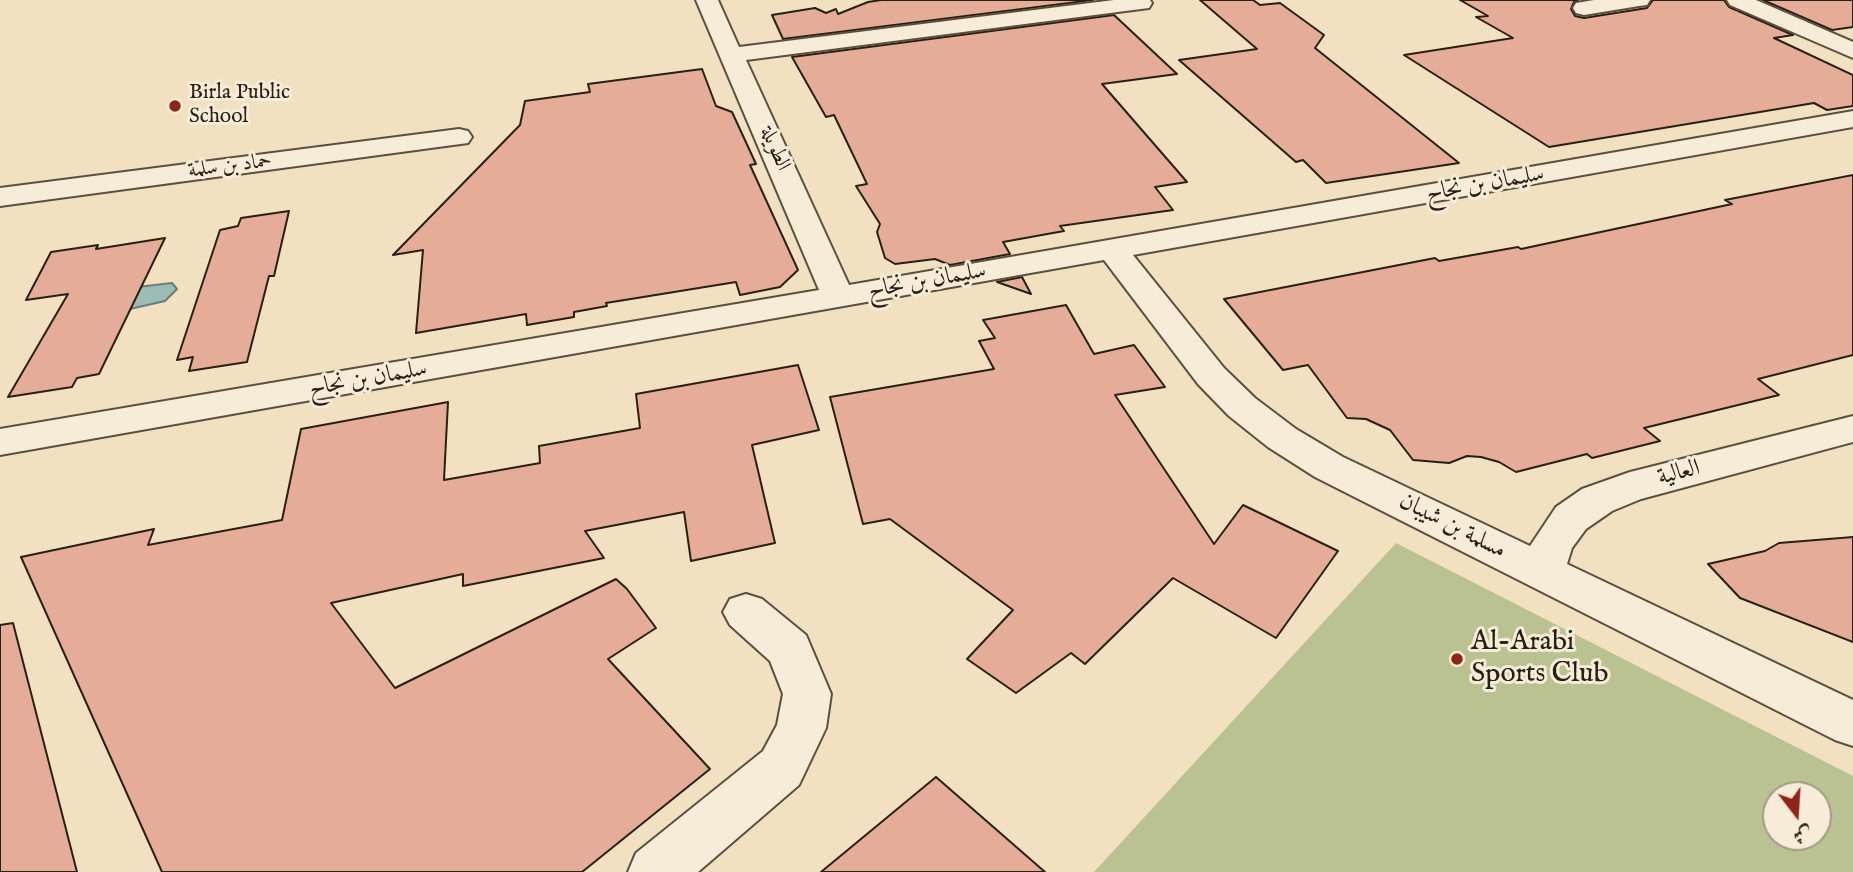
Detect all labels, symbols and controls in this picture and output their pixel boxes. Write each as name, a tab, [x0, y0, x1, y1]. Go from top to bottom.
place label: Birla Public School	[189, 81, 290, 131]
marker: Birla Public School	[167, 98, 183, 114]
street label: الطويلة	[753, 123, 795, 175]
street label: حماد بن سلمة	[187, 149, 273, 185]
street label: سليمان بن نجاح	[1424, 160, 1546, 210]
street label: سليمان بن نجاح	[866, 257, 988, 307]
street label: سليمان بن نجاح	[307, 355, 429, 405]
street label: العالية	[1655, 455, 1703, 493]
street label: مسلمة بن شيبان	[1394, 488, 1510, 566]
place label: Al-Arabi Sports Club	[1471, 626, 1608, 692]
marker: Al-Arabi Sports Club	[1449, 651, 1465, 667]
north arrow	[1762, 781, 1832, 851]
text: ش	[1790, 820, 1815, 848]

